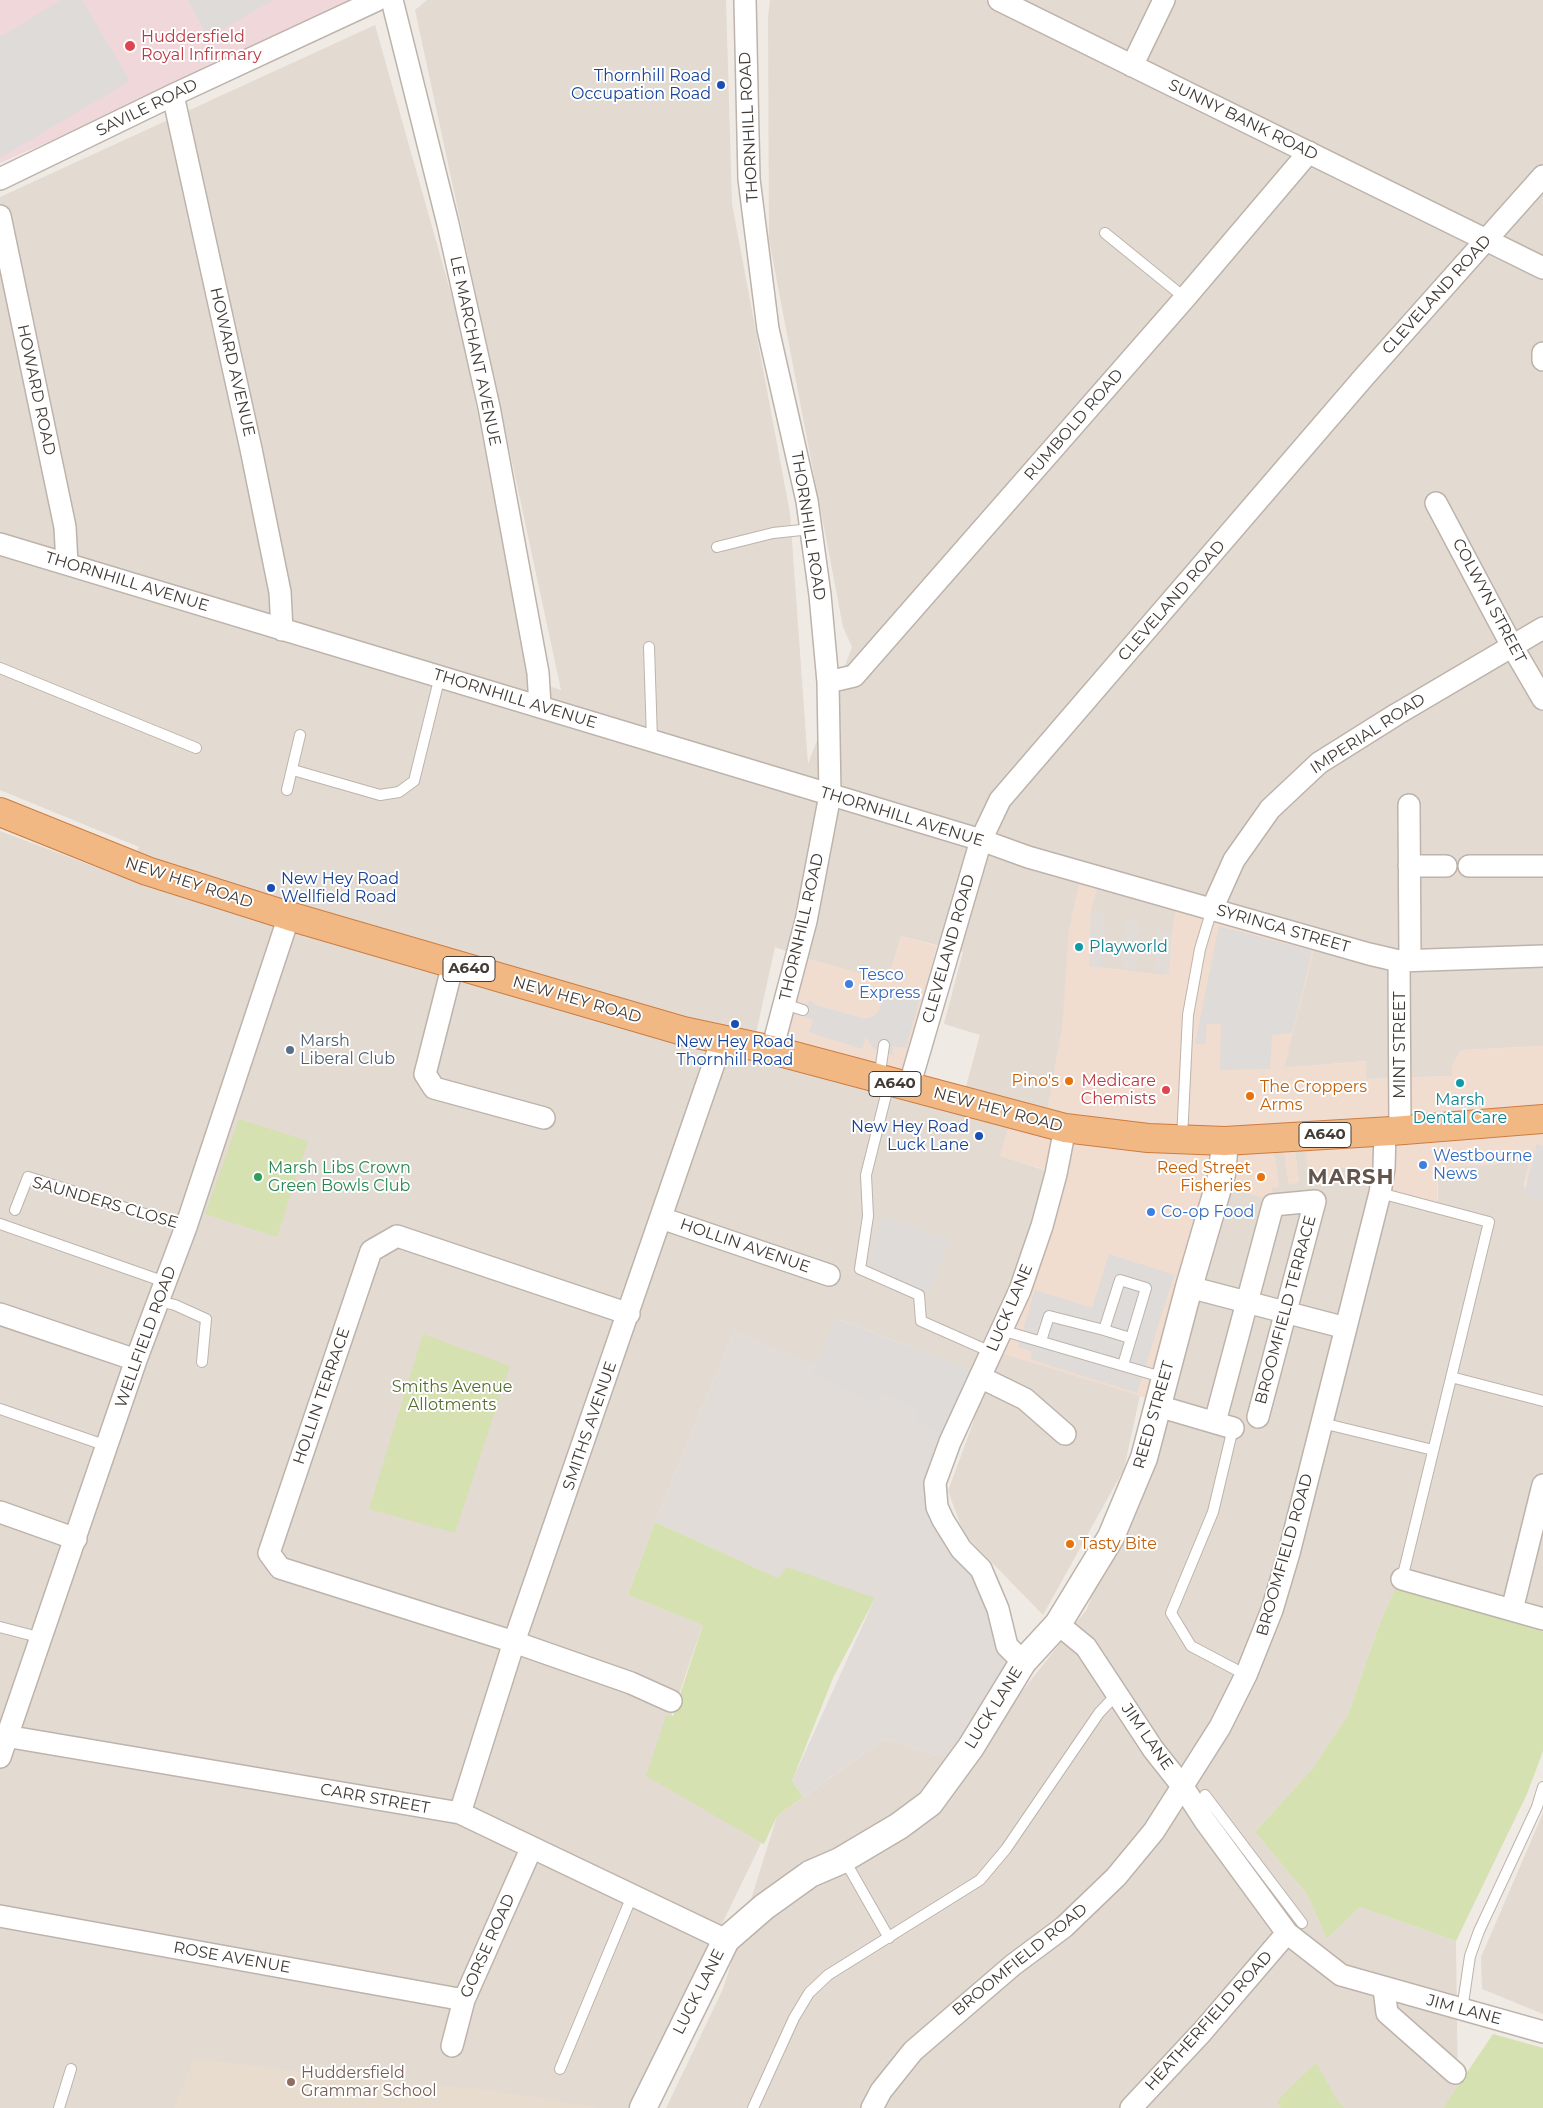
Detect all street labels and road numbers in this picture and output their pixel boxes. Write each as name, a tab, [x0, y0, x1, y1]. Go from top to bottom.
street label: THORNHILL ROAD	[735, 51, 763, 203]
street label: SAVILE ROAD	[93, 75, 201, 141]
street label: SUNNY BANK ROAD	[1165, 75, 1321, 165]
street label: CLEVELAND ROAD	[1378, 231, 1496, 359]
street label: LE MARCHANT AVENUE	[445, 254, 505, 448]
street label: HOWARD AVENUE	[205, 285, 259, 439]
street label: HOWARD ROAD	[13, 323, 59, 457]
street label: RUMBOLD ROAD	[1020, 365, 1128, 485]
street label: THORNHILL ROAD	[787, 450, 829, 602]
street label: COLWYN STREET	[1448, 535, 1530, 667]
street label: CLEVELAND ROAD	[1114, 537, 1230, 665]
street label: THORNHILL AVENUE	[43, 548, 211, 616]
street label: THORNHILL AVENUE	[431, 665, 599, 733]
street label: IMPERIAL ROAD	[1307, 690, 1429, 778]
street label: THORNHILL AVENUE	[818, 783, 986, 851]
street label: THORNHILL ROAD	[776, 851, 828, 1003]
street label: NEW HEY ROAD	[123, 853, 255, 913]
street label: CLEVELAND ROAD	[919, 872, 979, 1026]
street label: SYRINGA STREET	[1214, 901, 1352, 957]
road number: A640	[443, 956, 495, 982]
street label: NEW HEY ROAD	[510, 972, 644, 1028]
street label: MINT STREET	[1390, 991, 1410, 1099]
road number: A640	[869, 1072, 921, 1096]
street label: NEW HEY ROAD	[931, 1084, 1065, 1136]
road number: A640	[1299, 1122, 1351, 1148]
street label: SAUNDERS CLOSE	[30, 1173, 180, 1233]
street label: BROOMFIELD TERRACE	[1252, 1214, 1320, 1406]
street label: HOLLIN AVENUE	[677, 1215, 813, 1277]
street label: LUCK LANE	[983, 1261, 1037, 1355]
street label: WELLFIELD ROAD	[111, 1264, 181, 1410]
street label: HOLLIN TERRACE	[290, 1325, 354, 1467]
street label: SMITHS AVENUE	[559, 1359, 621, 1493]
street label: REED STREET	[1129, 1359, 1179, 1471]
street label: BROOMFIELD ROAD	[1253, 1472, 1317, 1638]
street label: LUCK LANE	[961, 1663, 1027, 1753]
street label: JIM LANE	[1117, 1700, 1177, 1774]
street label: CARR STREET	[319, 1780, 431, 1818]
street label: GORSE ROAD	[457, 1891, 519, 2001]
street label: BROOMFIELD ROAD	[949, 1900, 1091, 2020]
street label: ROSE AVENUE	[172, 1938, 292, 1978]
street label: LUCK LANE	[669, 1946, 729, 2038]
street label: HEATHERFIELD ROAD	[1141, 1947, 1277, 2095]
street label: JIM LANE	[1424, 1991, 1504, 2029]

